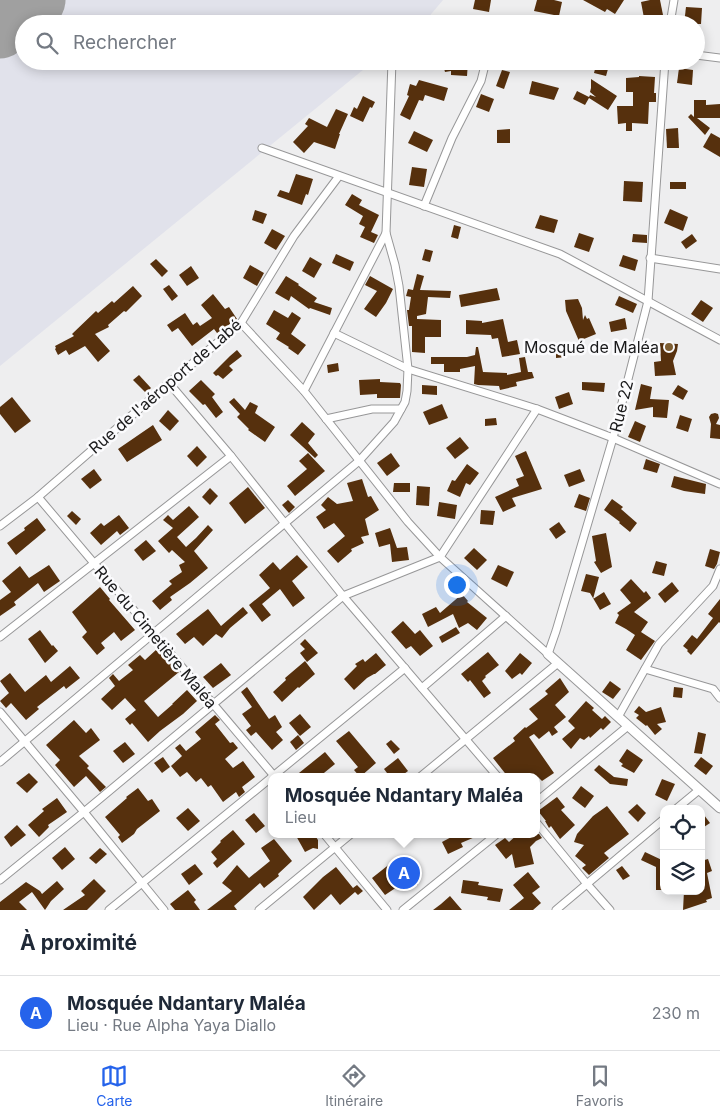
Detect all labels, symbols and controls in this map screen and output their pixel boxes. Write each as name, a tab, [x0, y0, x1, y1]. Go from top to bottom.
search box	[15, 15, 705, 70]
icon: search	[33, 29, 61, 57]
text: Rechercher	[73, 31, 176, 54]
street label: Rue de l'aéroport de Labé	[85, 314, 245, 458]
place label: Mosqué de Maléa	[524, 337, 659, 357]
marker: Mosqué de Maléa	[663, 341, 675, 353]
street label: Rue 22	[605, 378, 637, 434]
street label: Rue du Cimetière Maléa	[90, 562, 222, 712]
your location	[444, 572, 470, 598]
popup	[268, 773, 540, 838]
text: Mosquée Ndantary Maléa	[285, 784, 523, 807]
map controls	[660, 805, 705, 895]
button: locate	[660, 805, 705, 850]
text: Lieu	[285, 807, 316, 827]
button: layers	[660, 850, 705, 895]
pin: A	[388, 854, 420, 892]
text: À proximité	[20, 930, 137, 955]
text: Mosquée Ndantary Maléa	[67, 992, 306, 1015]
text: A	[30, 1003, 42, 1023]
text: 230 m	[652, 1003, 700, 1023]
text: Lieu · Rue Alpha Yaya Diallo	[67, 1015, 276, 1035]
tab: Carte	[96, 1062, 133, 1109]
tab: Itinéraire	[325, 1062, 383, 1109]
tab: Favoris	[576, 1062, 624, 1109]

